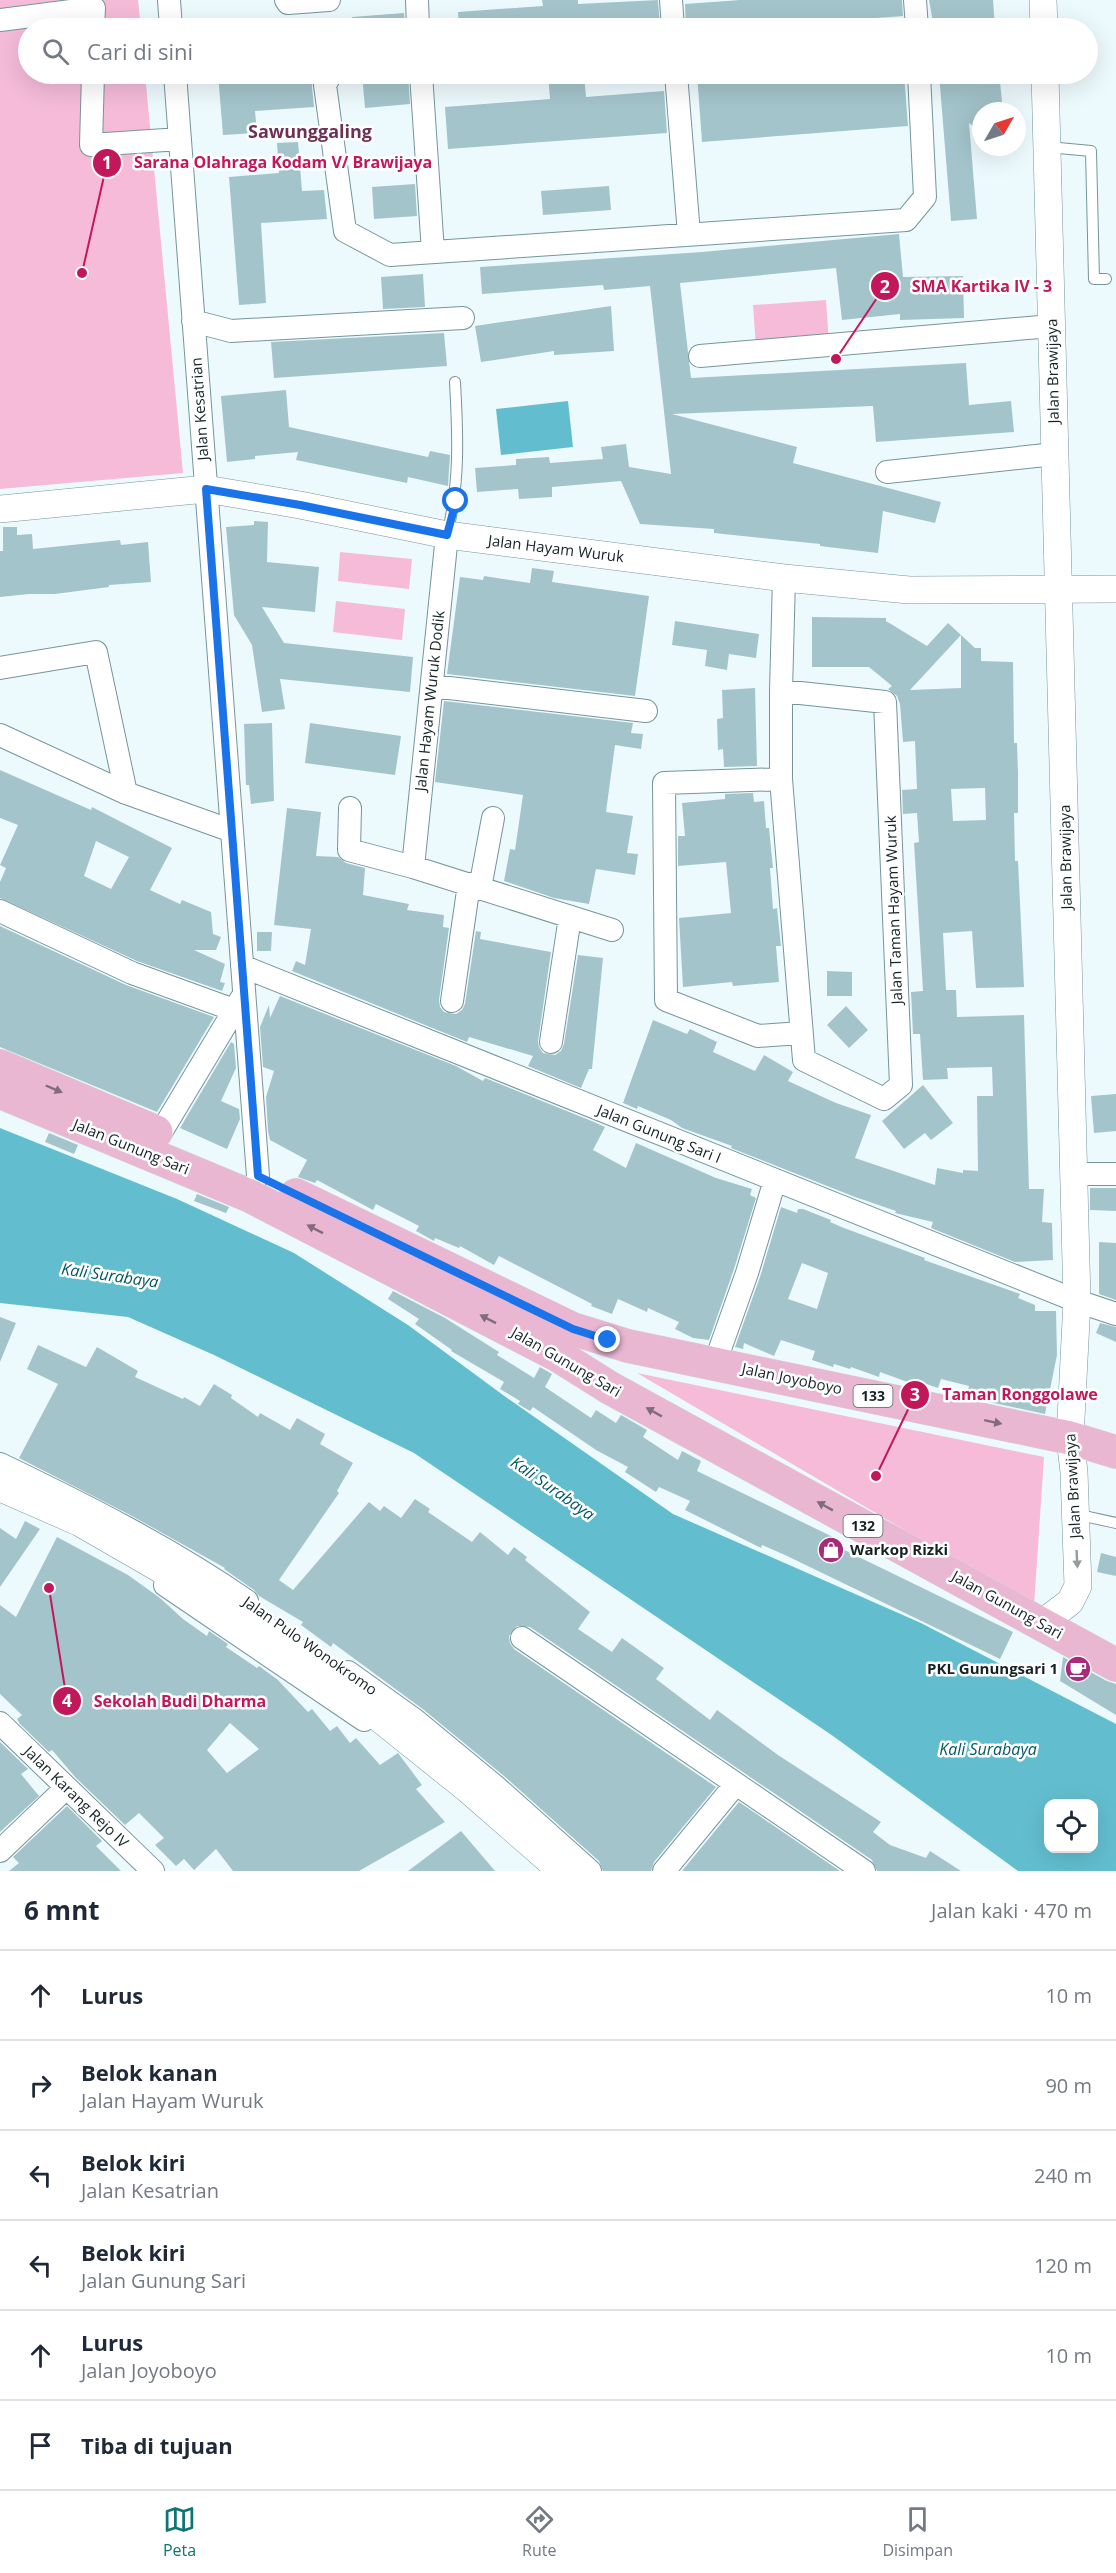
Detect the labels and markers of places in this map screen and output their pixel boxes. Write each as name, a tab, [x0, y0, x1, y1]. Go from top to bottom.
callout: Sarana Olahraga Kodam V/ Brawijaya	[92, 146, 444, 180]
callout: SMA Kartika IV - 3	[870, 269, 1064, 303]
callout: Taman Ronggolawe	[900, 1378, 1110, 1412]
shop icon: Warkop Rizki	[816, 1535, 846, 1565]
place label: Warkop Rizki	[850, 1539, 948, 1559]
cafe icon: PKL Gunungsari 1	[1063, 1654, 1093, 1684]
place label: PKL Gunungsari 1	[927, 1658, 1058, 1678]
callout: Sekolah Budi Dharma	[52, 1684, 278, 1718]

